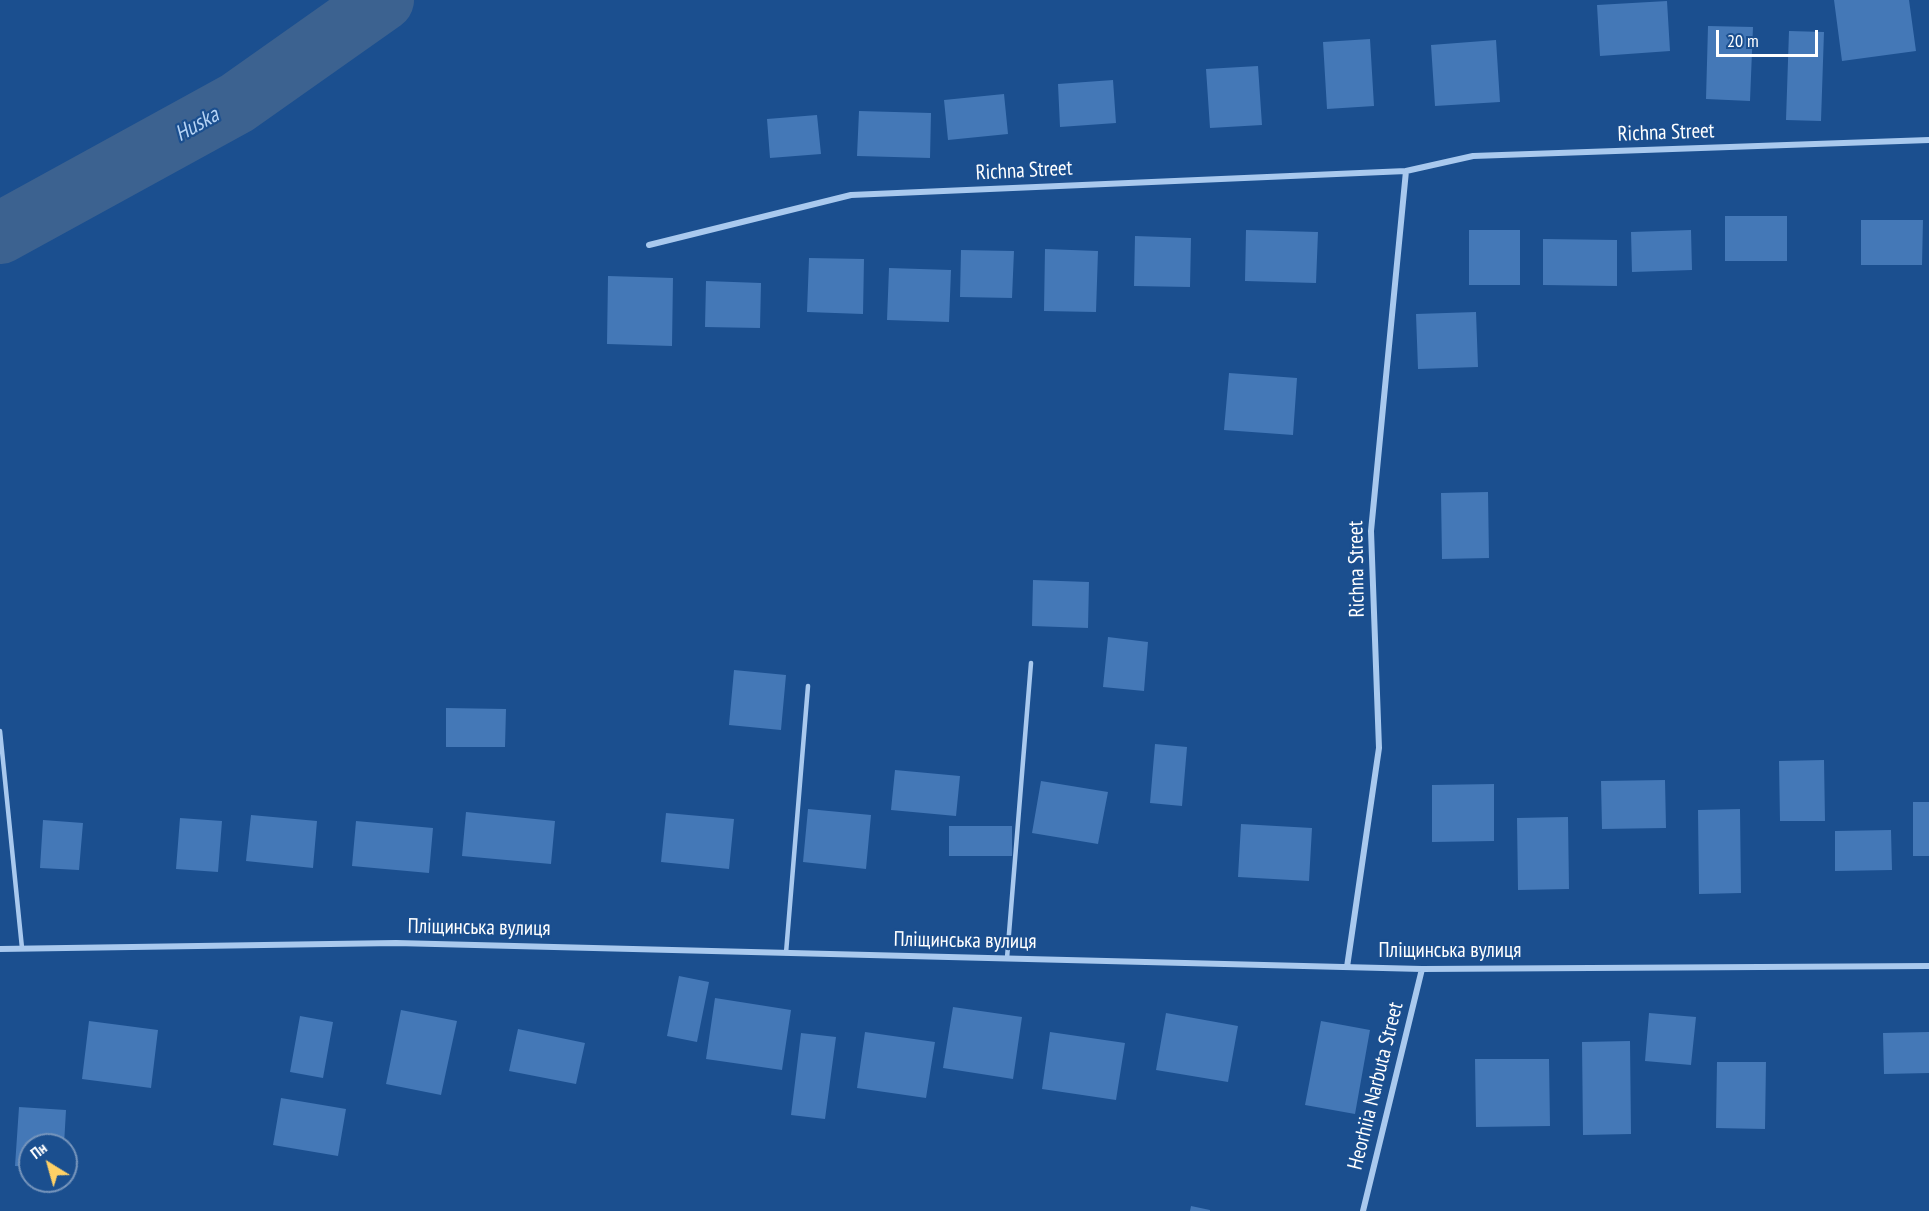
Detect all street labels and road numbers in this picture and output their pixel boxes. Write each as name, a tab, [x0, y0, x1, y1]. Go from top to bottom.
street label: Richna Street	[1617, 119, 1715, 147]
street label: Richna Street	[975, 156, 1073, 186]
street label: Richna Street	[1344, 520, 1370, 618]
street label: Пліщинська вулиця	[407, 914, 551, 942]
street label: Пліщинська вулиця	[893, 927, 1037, 955]
street label: Пліщинська вулиця	[1379, 938, 1521, 964]
street label: Heorhiia Narbuta Street	[1343, 1000, 1409, 1172]

